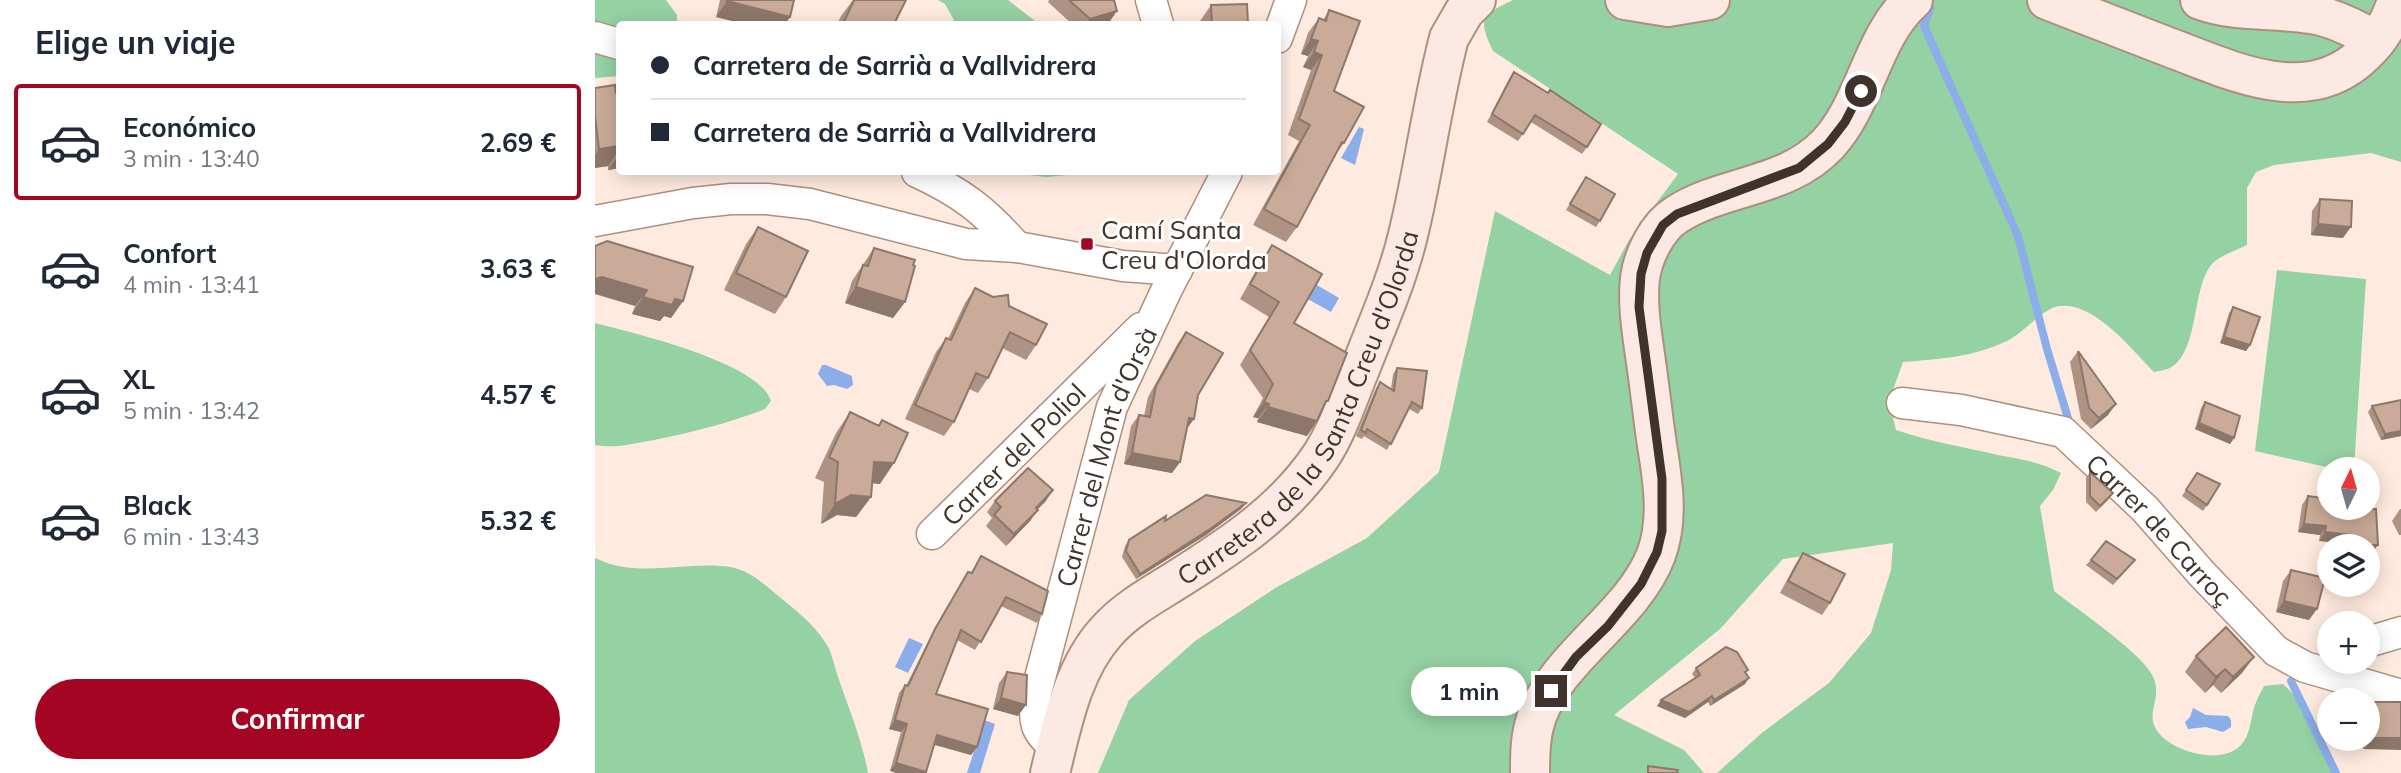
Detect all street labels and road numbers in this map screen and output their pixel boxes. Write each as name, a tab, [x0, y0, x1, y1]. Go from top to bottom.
street label: Carretera de la Santa Creu d'Olorda	[1171, 227, 1425, 592]
street label: Carrer del Mont d'Orsà	[1048, 321, 1164, 591]
street label: Carrer del Poliol	[934, 376, 1092, 532]
street label: Carrer de Carroç	[2080, 446, 2240, 612]

